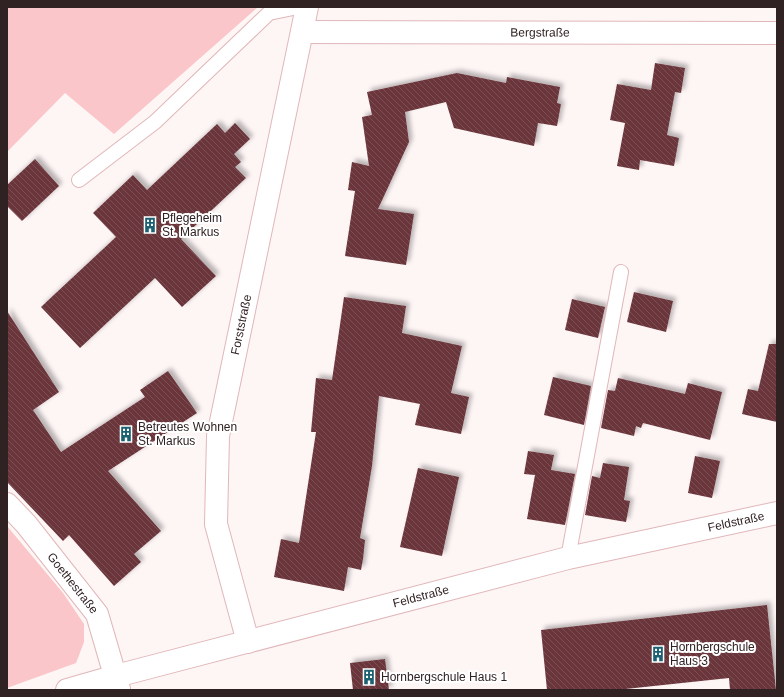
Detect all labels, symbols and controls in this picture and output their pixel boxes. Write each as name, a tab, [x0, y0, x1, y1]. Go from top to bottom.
street label: Bergstraße	[510, 25, 570, 40]
place label: Pflegeheim St. Markus	[162, 211, 222, 239]
building icon: Pflegeheim St. Markus	[141, 216, 159, 234]
street label: Forststraße	[228, 293, 254, 356]
place label: Betreutes Wohnen St. Markus	[138, 420, 237, 448]
building icon: Betreutes Wohnen St. Markus	[117, 425, 135, 443]
street label: Feldstraße	[706, 509, 766, 535]
street label: Goethestraße	[44, 550, 101, 617]
street label: Feldstraße	[391, 582, 451, 610]
place label: Hornbergschule Haus 3	[670, 640, 755, 668]
building icon: Hornbergschule Haus 3	[649, 645, 667, 663]
building icon: Hornbergschule Haus 1	[360, 668, 378, 686]
place label: Hornbergschule Haus 1	[381, 670, 507, 684]

